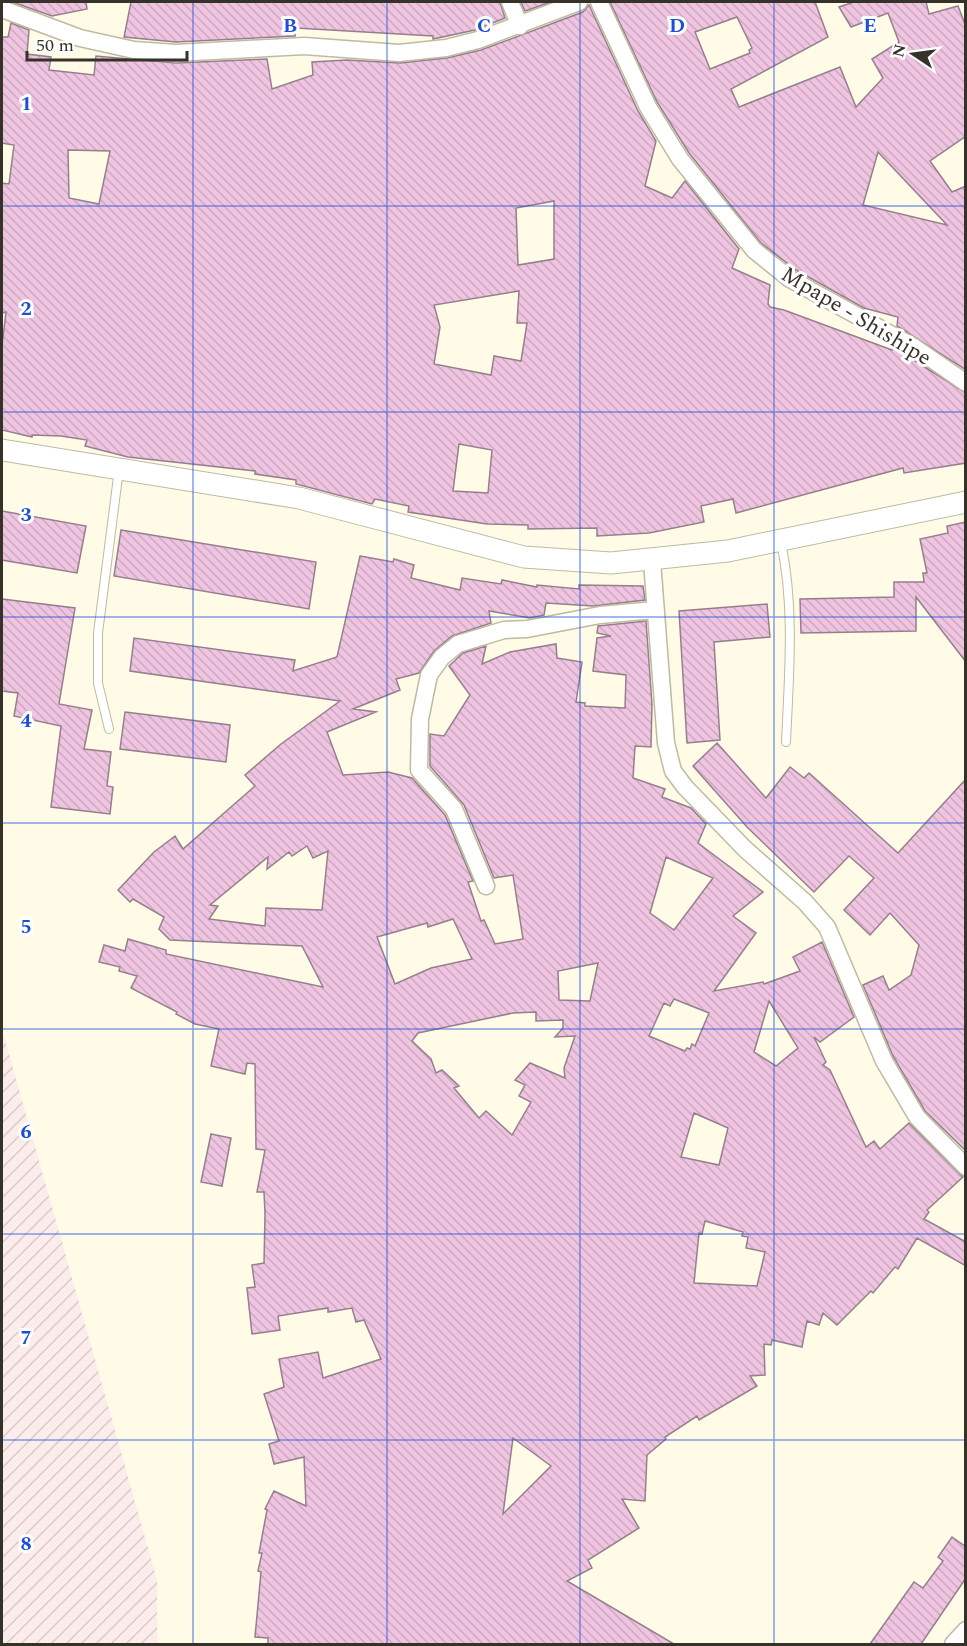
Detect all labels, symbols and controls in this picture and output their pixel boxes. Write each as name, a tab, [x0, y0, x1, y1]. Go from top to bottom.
text: B	[283, 11, 297, 41]
text: C	[477, 11, 491, 41]
text: D	[669, 11, 685, 41]
text: E	[863, 11, 877, 41]
scale bar	[27, 24, 188, 62]
north arrow	[883, 24, 943, 84]
text: 50 m	[36, 32, 74, 59]
text: N	[886, 42, 913, 60]
text: 1	[20, 89, 32, 119]
street label: Mpape - Shishipe	[775, 258, 938, 374]
text: 2	[20, 294, 32, 324]
text: 3	[20, 500, 32, 530]
text: 4	[20, 706, 32, 736]
text: 5	[20, 912, 32, 942]
text: 6	[20, 1117, 32, 1147]
text: 7	[20, 1323, 32, 1353]
text: 8	[20, 1529, 32, 1559]

